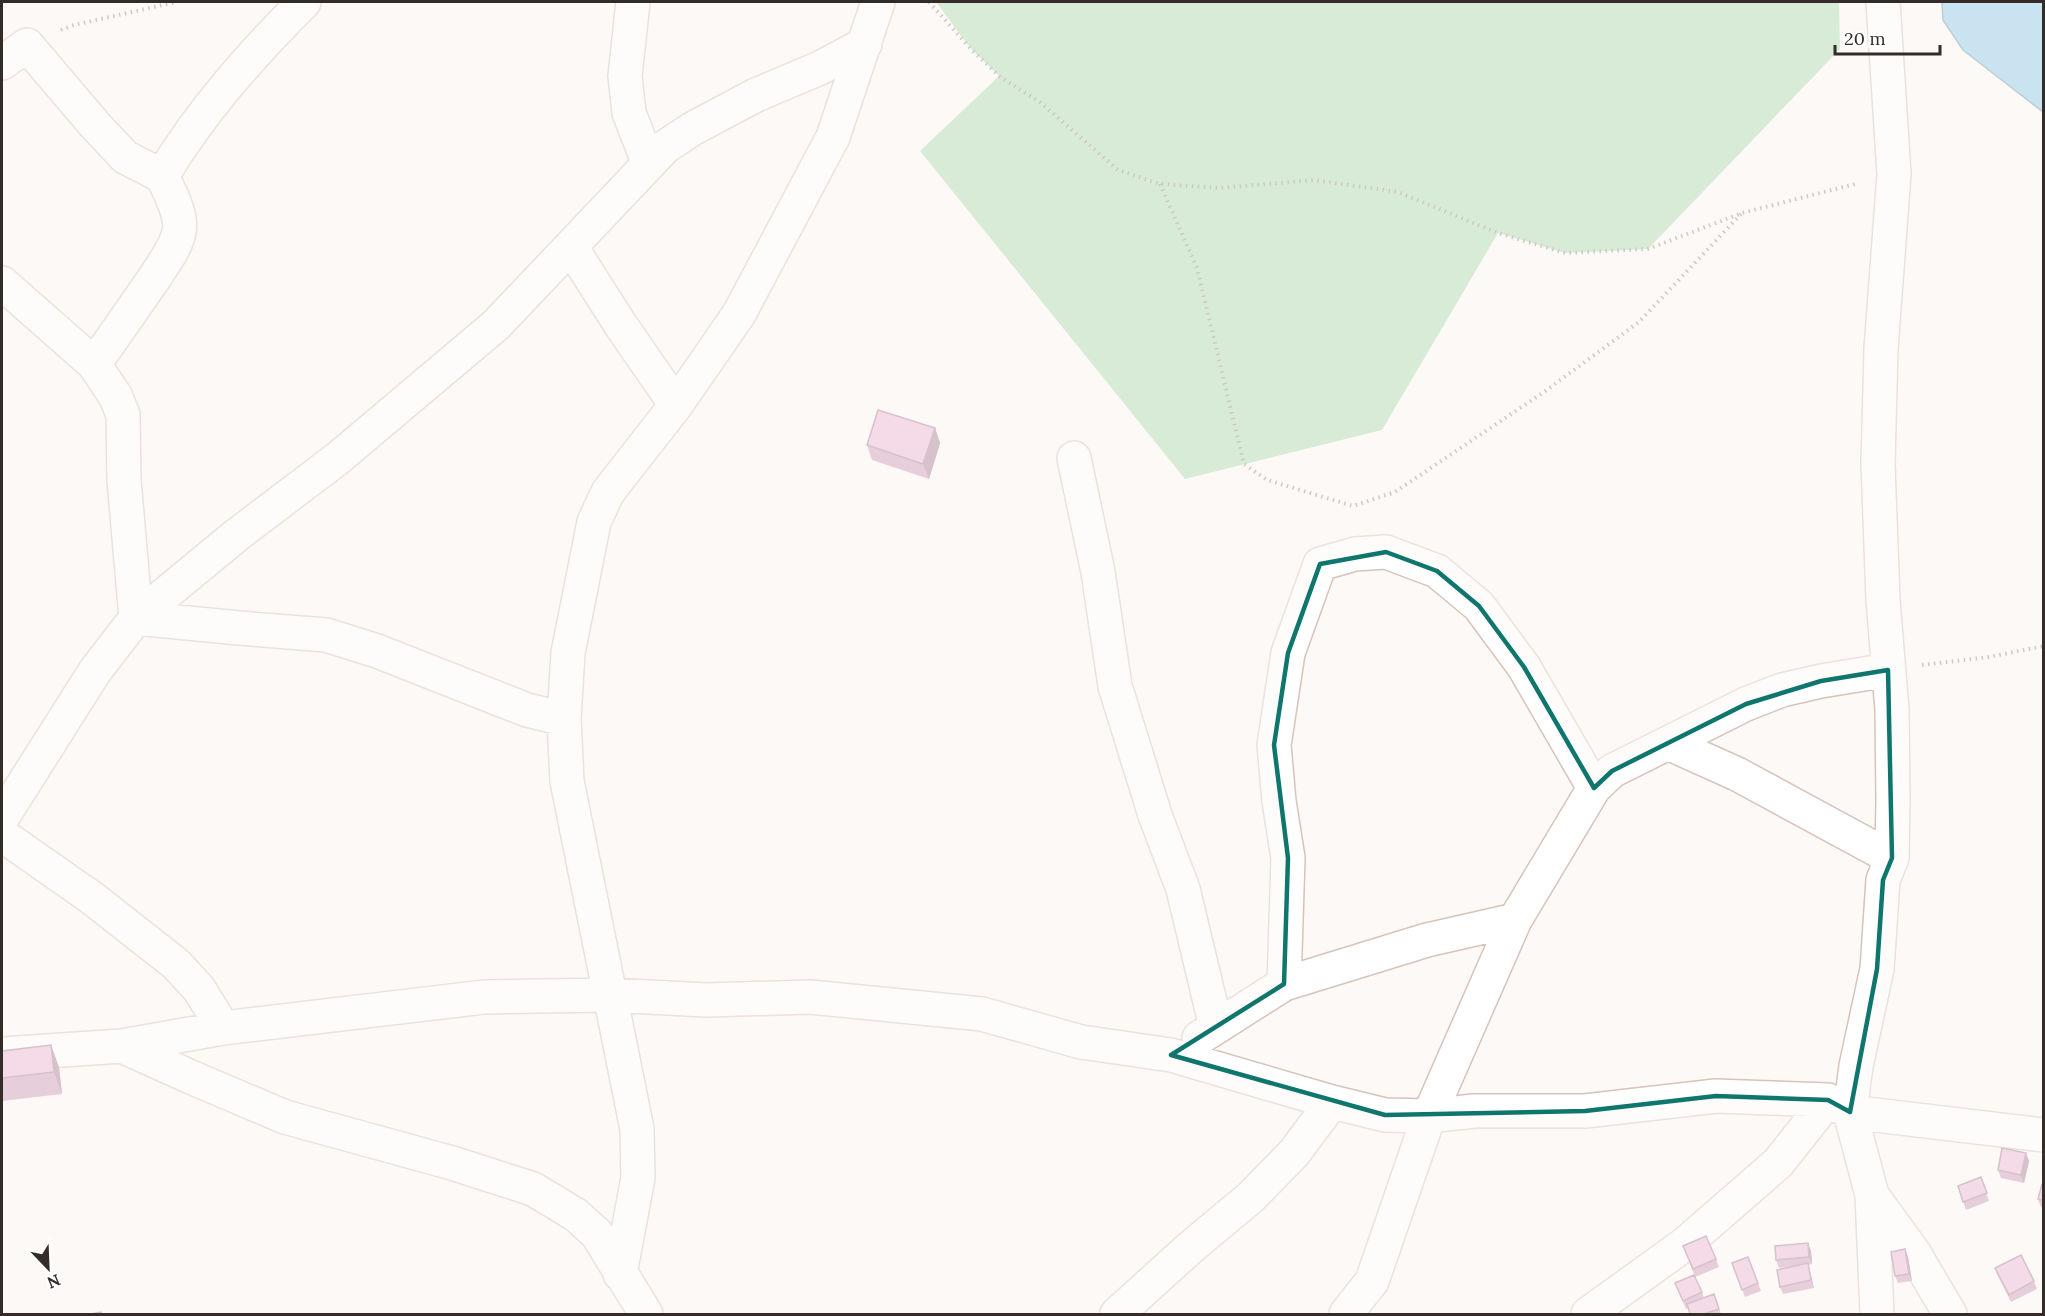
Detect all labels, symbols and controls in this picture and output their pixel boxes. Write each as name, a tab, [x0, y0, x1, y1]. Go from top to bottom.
scale bar	[1835, 18, 1940, 56]
text: 20 m	[1844, 27, 1886, 50]
north arrow	[18, 1238, 78, 1298]
text: N	[44, 1270, 63, 1293]

